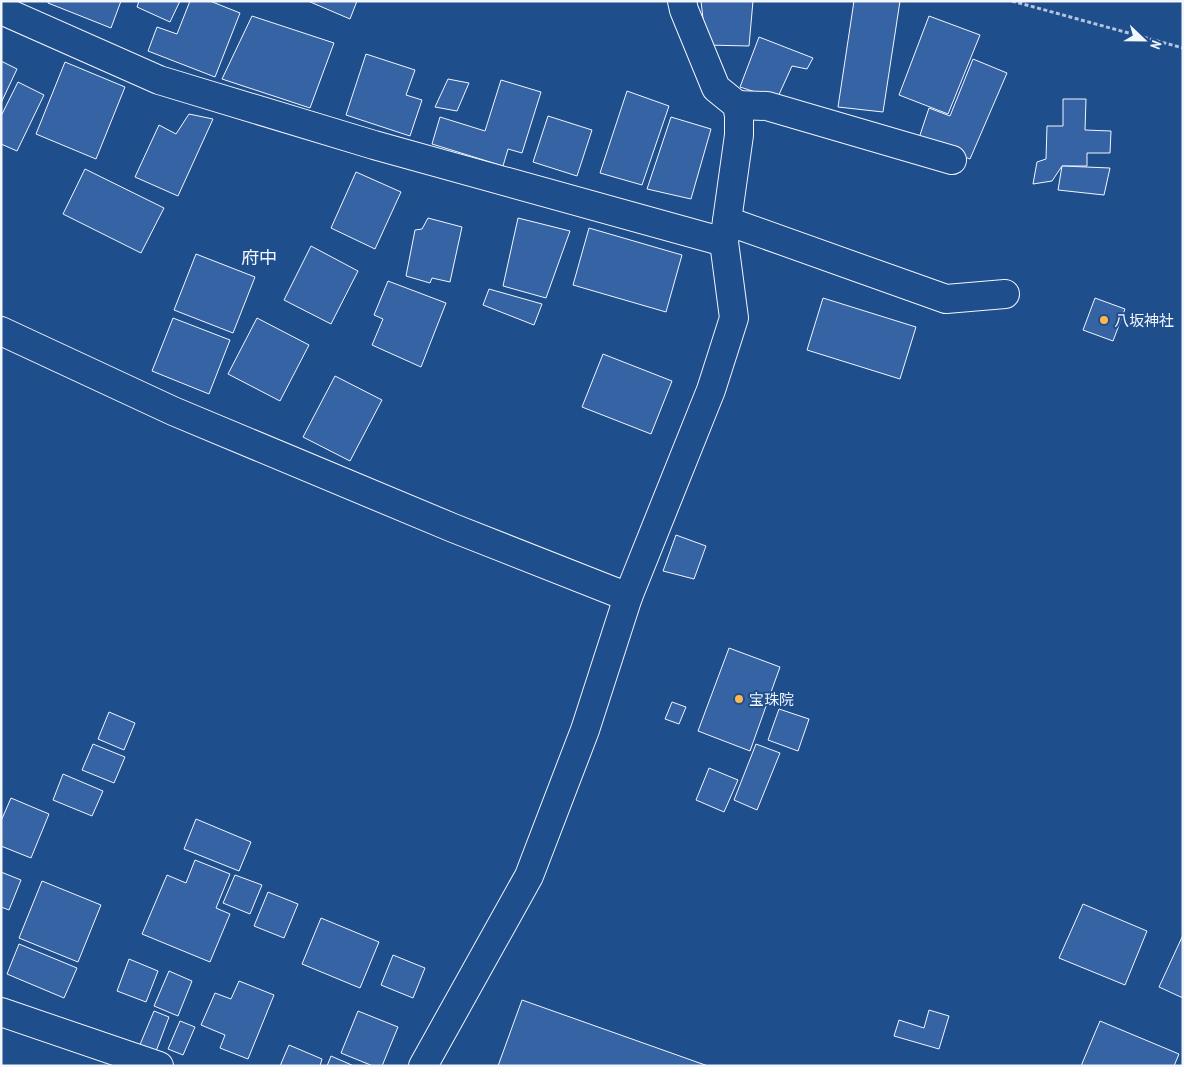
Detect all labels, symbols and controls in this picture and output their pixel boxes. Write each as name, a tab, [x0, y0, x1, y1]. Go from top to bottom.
north arrow	[1119, 15, 1169, 65]
text: N	[1146, 38, 1166, 52]
district label: 府中	[241, 246, 277, 269]
place label: 八坂神社	[1114, 311, 1174, 330]
marker: 八坂神社	[1098, 314, 1110, 326]
place label: 宝珠院	[749, 690, 794, 709]
marker: 宝珠院	[733, 693, 745, 705]

